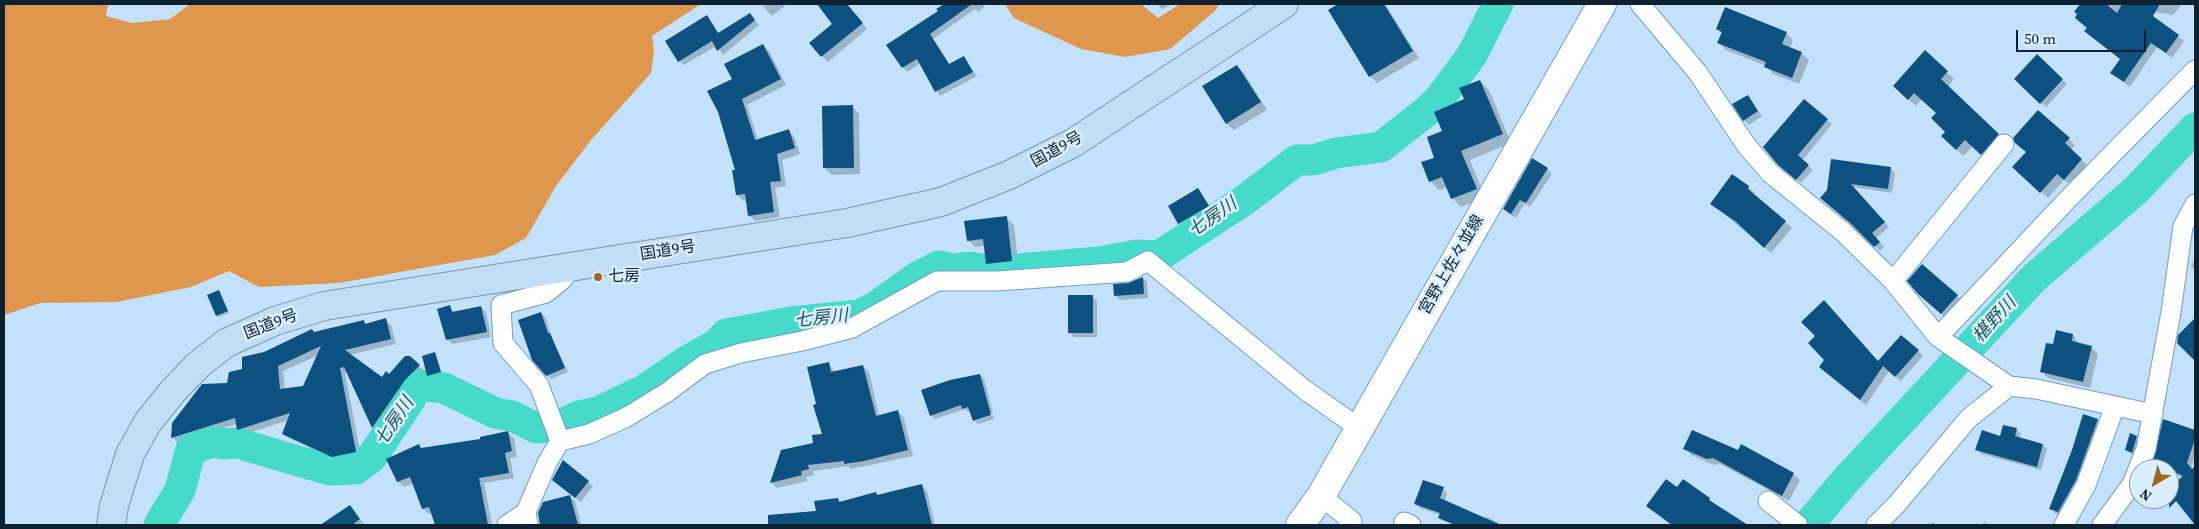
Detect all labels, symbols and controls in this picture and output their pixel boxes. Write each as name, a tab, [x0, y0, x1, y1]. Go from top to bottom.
scale bar	[2019, 20, 2149, 52]
text: 50 m	[2024, 28, 2056, 49]
street label: 国道9号	[1028, 128, 1086, 172]
water label: 七房川	[1185, 194, 1241, 242]
street label: 宮野上佐々並線	[1416, 212, 1488, 318]
street label: 国道9号	[639, 237, 697, 265]
place label: 七房	[608, 267, 640, 287]
marker: 七房	[592, 271, 604, 283]
water label: 椹野川	[1969, 293, 2021, 347]
water label: 七房川	[793, 305, 849, 333]
street label: 国道9号	[241, 306, 301, 344]
water label: 七房川	[371, 394, 419, 450]
north arrow	[2129, 459, 2179, 509]
text: N	[2135, 484, 2156, 506]

